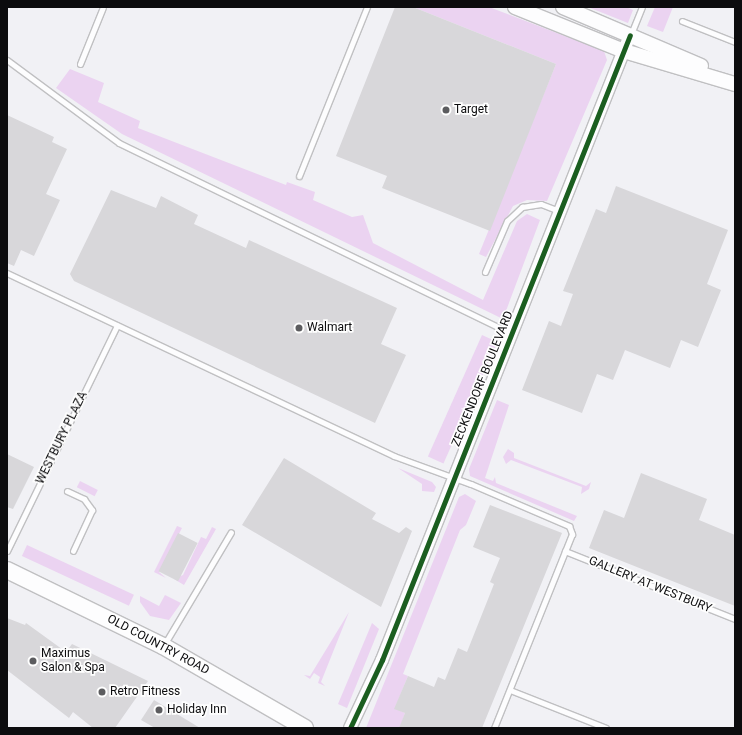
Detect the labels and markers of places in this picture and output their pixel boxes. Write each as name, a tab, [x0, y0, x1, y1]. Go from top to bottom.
place label: Target	[454, 103, 488, 117]
marker: Target	[441, 105, 451, 115]
place label: Walmart	[307, 321, 352, 335]
marker: Walmart	[294, 323, 304, 333]
place label: Maximus Salon & Spa	[41, 647, 105, 675]
marker: Maximus Salon & Spa	[28, 656, 38, 666]
place label: Retro Fitness	[110, 685, 180, 699]
marker: Retro Fitness	[97, 687, 107, 697]
place label: Holiday Inn	[167, 703, 227, 717]
marker: Holiday Inn	[154, 705, 164, 715]

